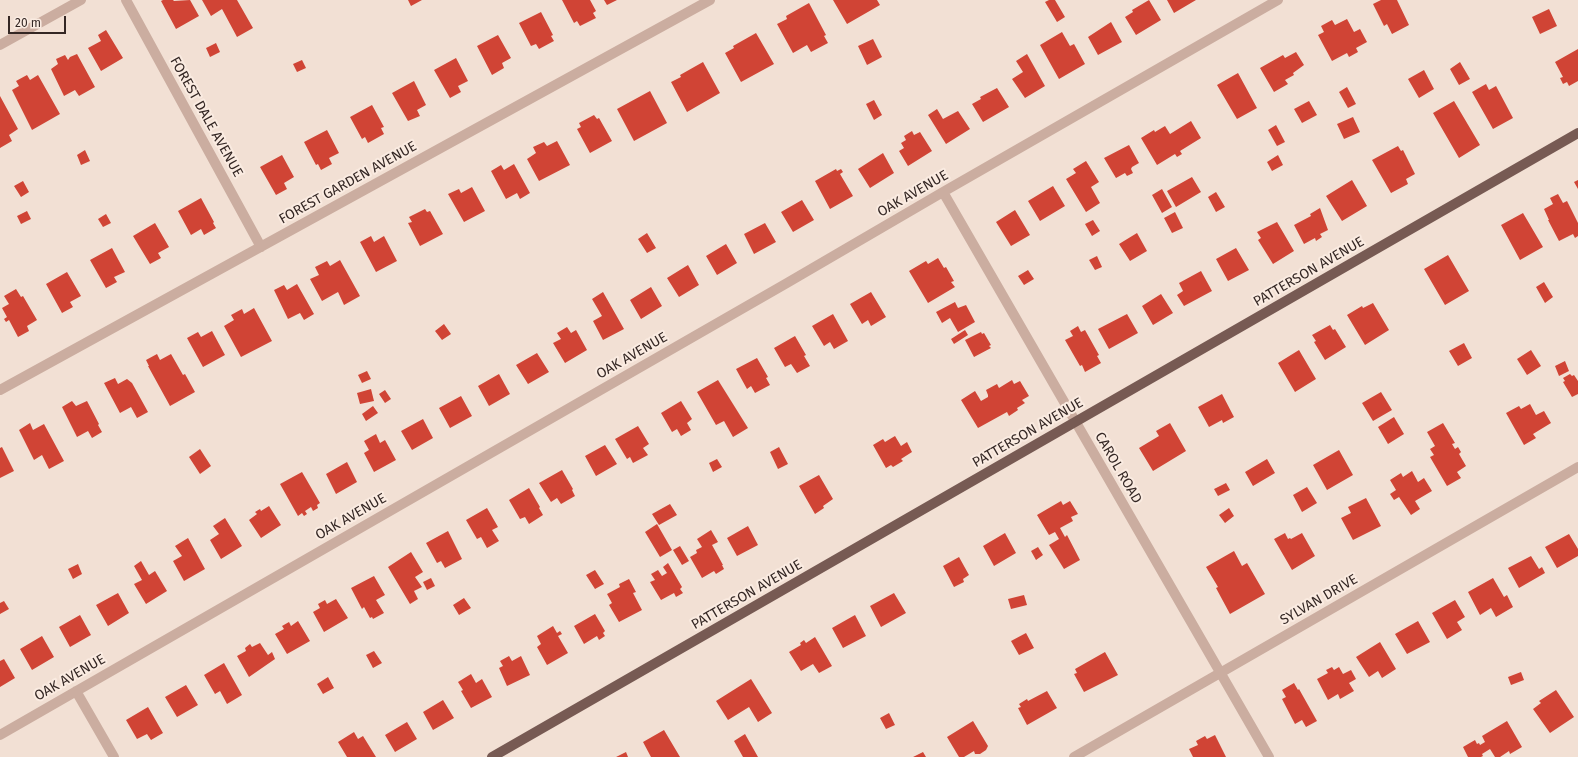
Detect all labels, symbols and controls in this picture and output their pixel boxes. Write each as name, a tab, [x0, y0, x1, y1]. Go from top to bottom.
scale bar	[10, 8, 68, 34]
text: 20 m	[15, 16, 41, 30]
street label: FOREST DALE AVENUE	[166, 54, 246, 180]
street label: FOREST GARDEN AVENUE	[276, 138, 420, 228]
street label: OAK AVENUE	[875, 167, 951, 221]
street label: PATTERSON AVENUE	[1251, 233, 1367, 311]
street label: OAK AVENUE	[594, 329, 670, 383]
street label: PATTERSON AVENUE	[970, 394, 1086, 472]
street label: CAROL ROAD	[1091, 429, 1145, 507]
street label: OAK AVENUE	[313, 490, 389, 544]
street label: PATTERSON AVENUE	[689, 556, 805, 634]
street label: SYLVAN DRIVE	[1277, 571, 1361, 629]
street label: OAK AVENUE	[32, 651, 108, 705]

